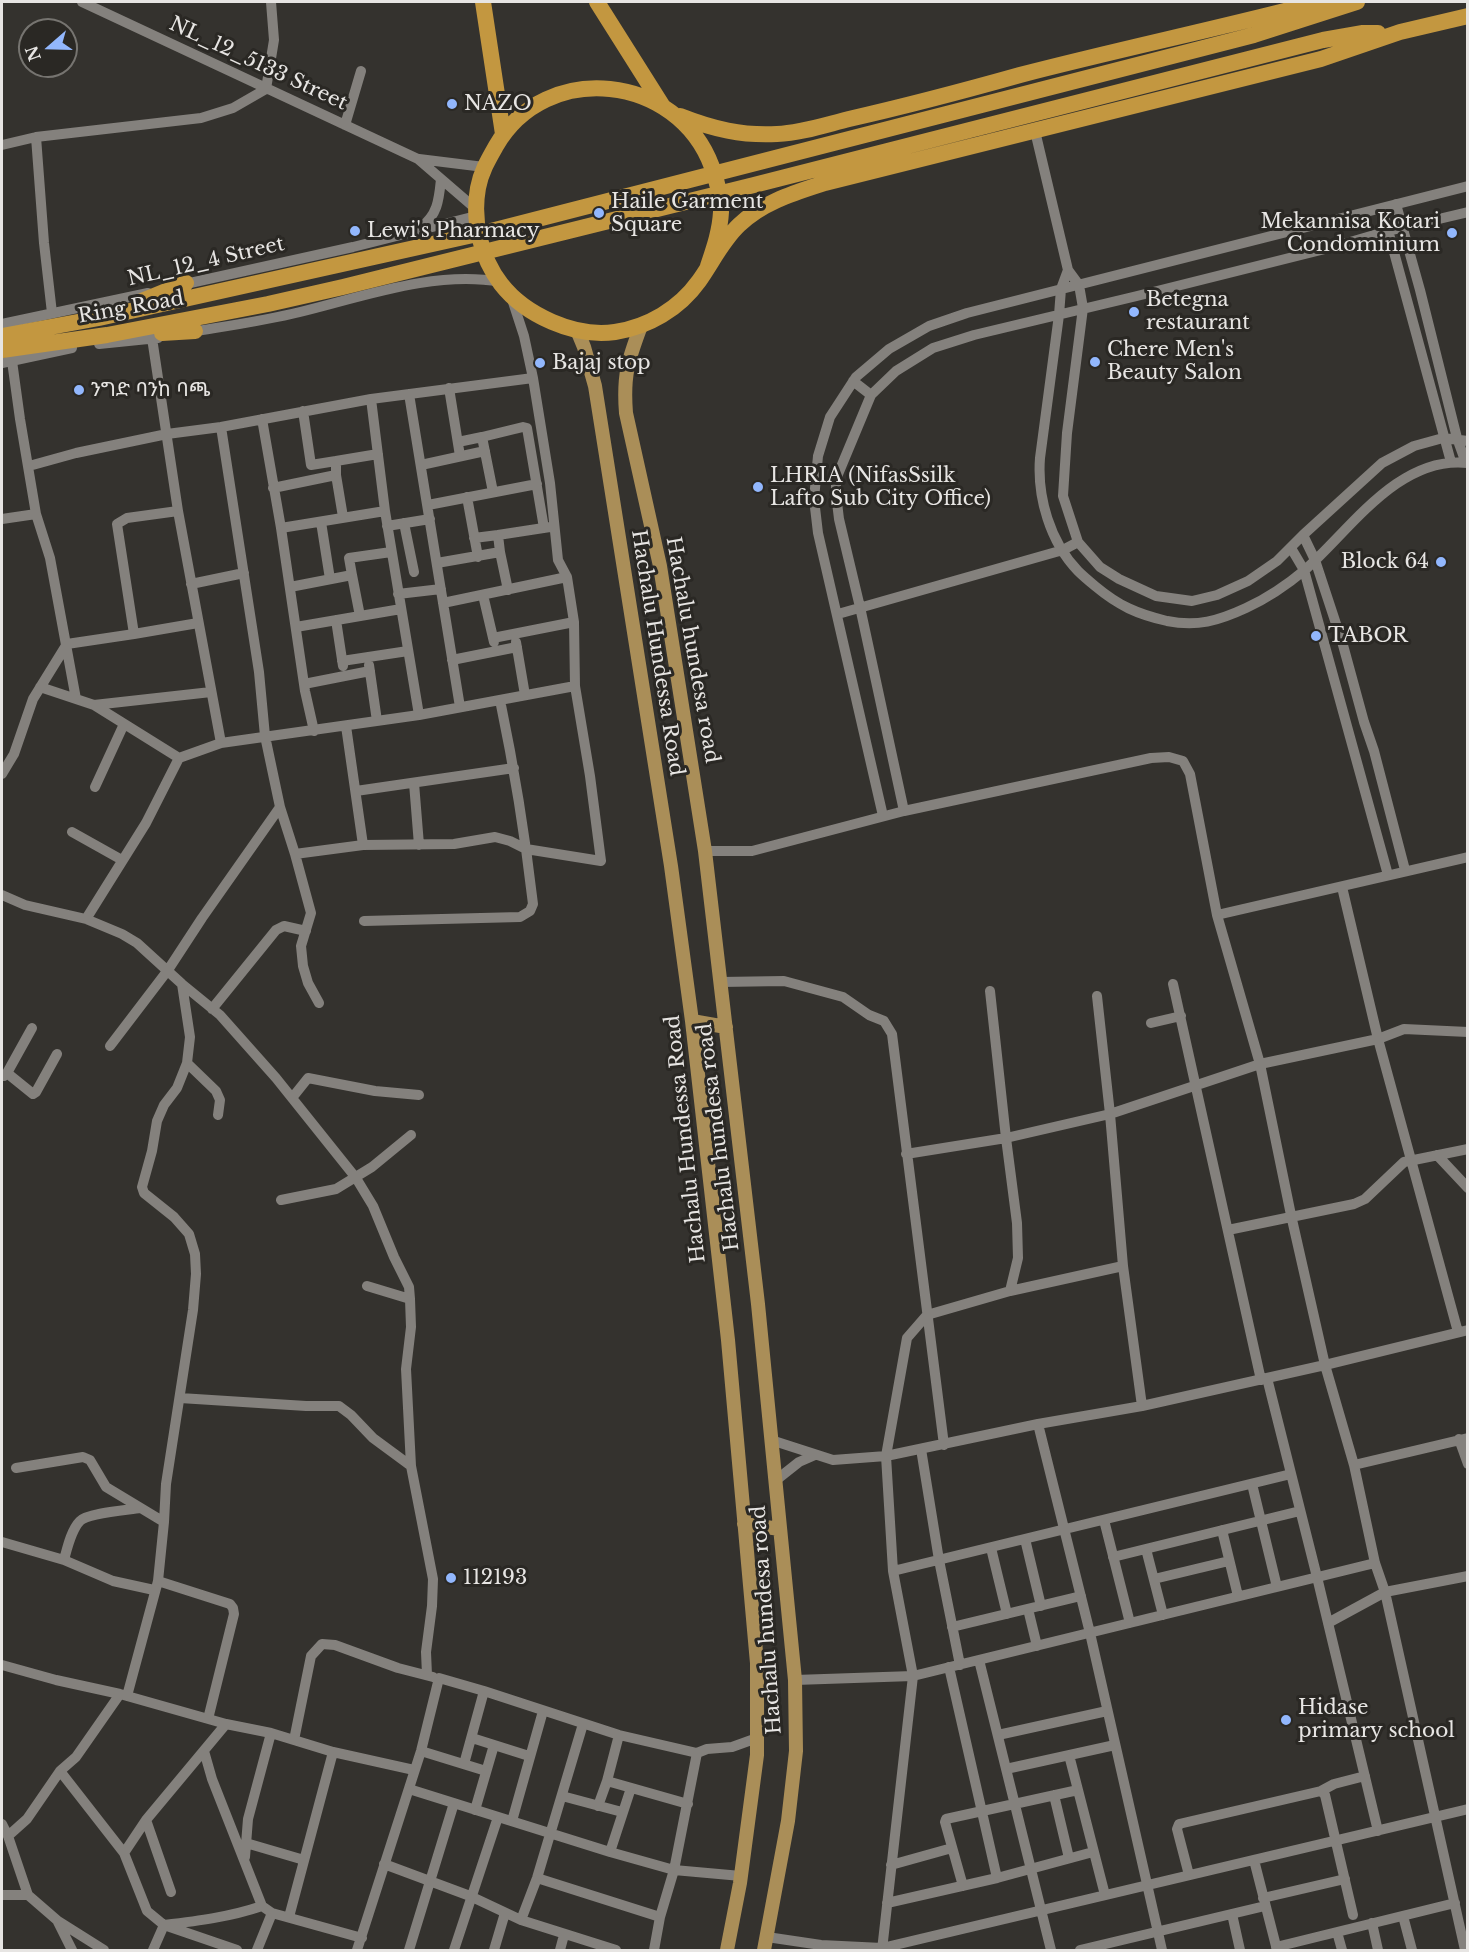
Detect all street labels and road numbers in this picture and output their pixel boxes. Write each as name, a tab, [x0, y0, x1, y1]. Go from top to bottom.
street label: NL_12_5133 Street	[165, 12, 351, 116]
street label: NL_12_4 Street	[125, 232, 287, 292]
street label: Ring Road	[76, 287, 186, 329]
street label: Hachalu Hundessa Road	[626, 528, 688, 778]
street label: Hachalu hundesa road	[660, 535, 724, 765]
street label: Hachalu Hundessa Road	[661, 1014, 711, 1264]
street label: Hachalu hundesa road	[693, 1022, 745, 1252]
street label: Hachalu hundesa road	[747, 1505, 787, 1735]

